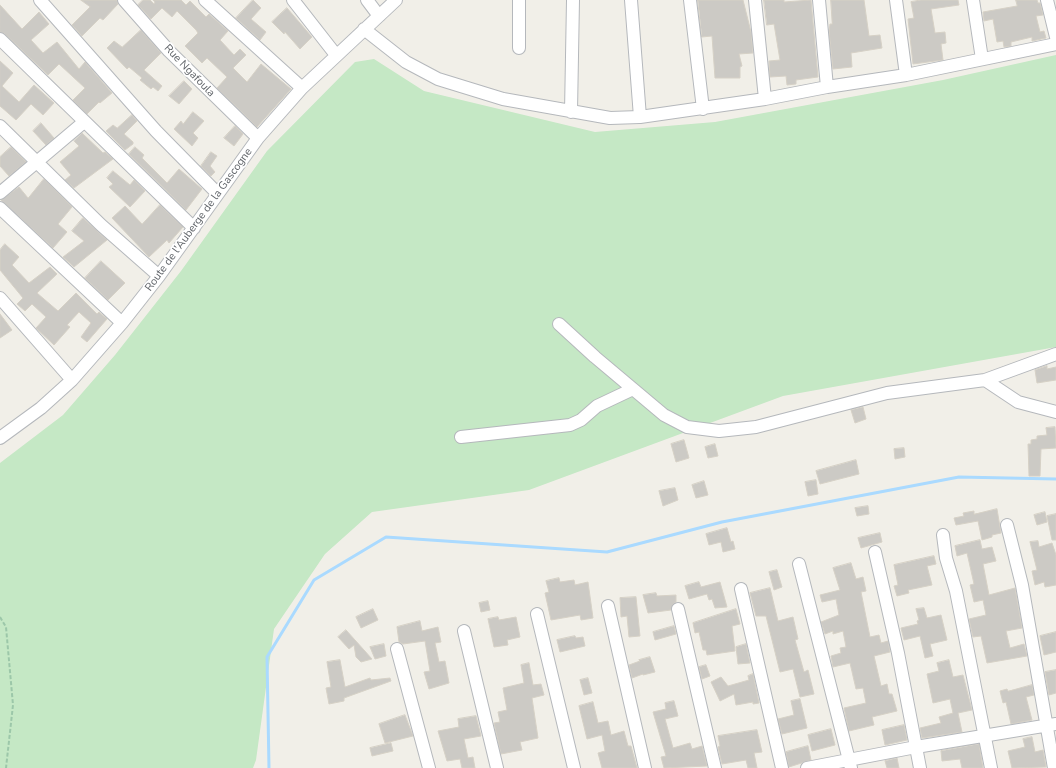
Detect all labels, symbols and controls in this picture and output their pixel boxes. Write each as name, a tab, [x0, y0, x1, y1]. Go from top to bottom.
street label: Rue Ngafoula	[161, 42, 217, 100]
street label: Route de l'Auberge de la Gascogne	[143, 146, 255, 294]

